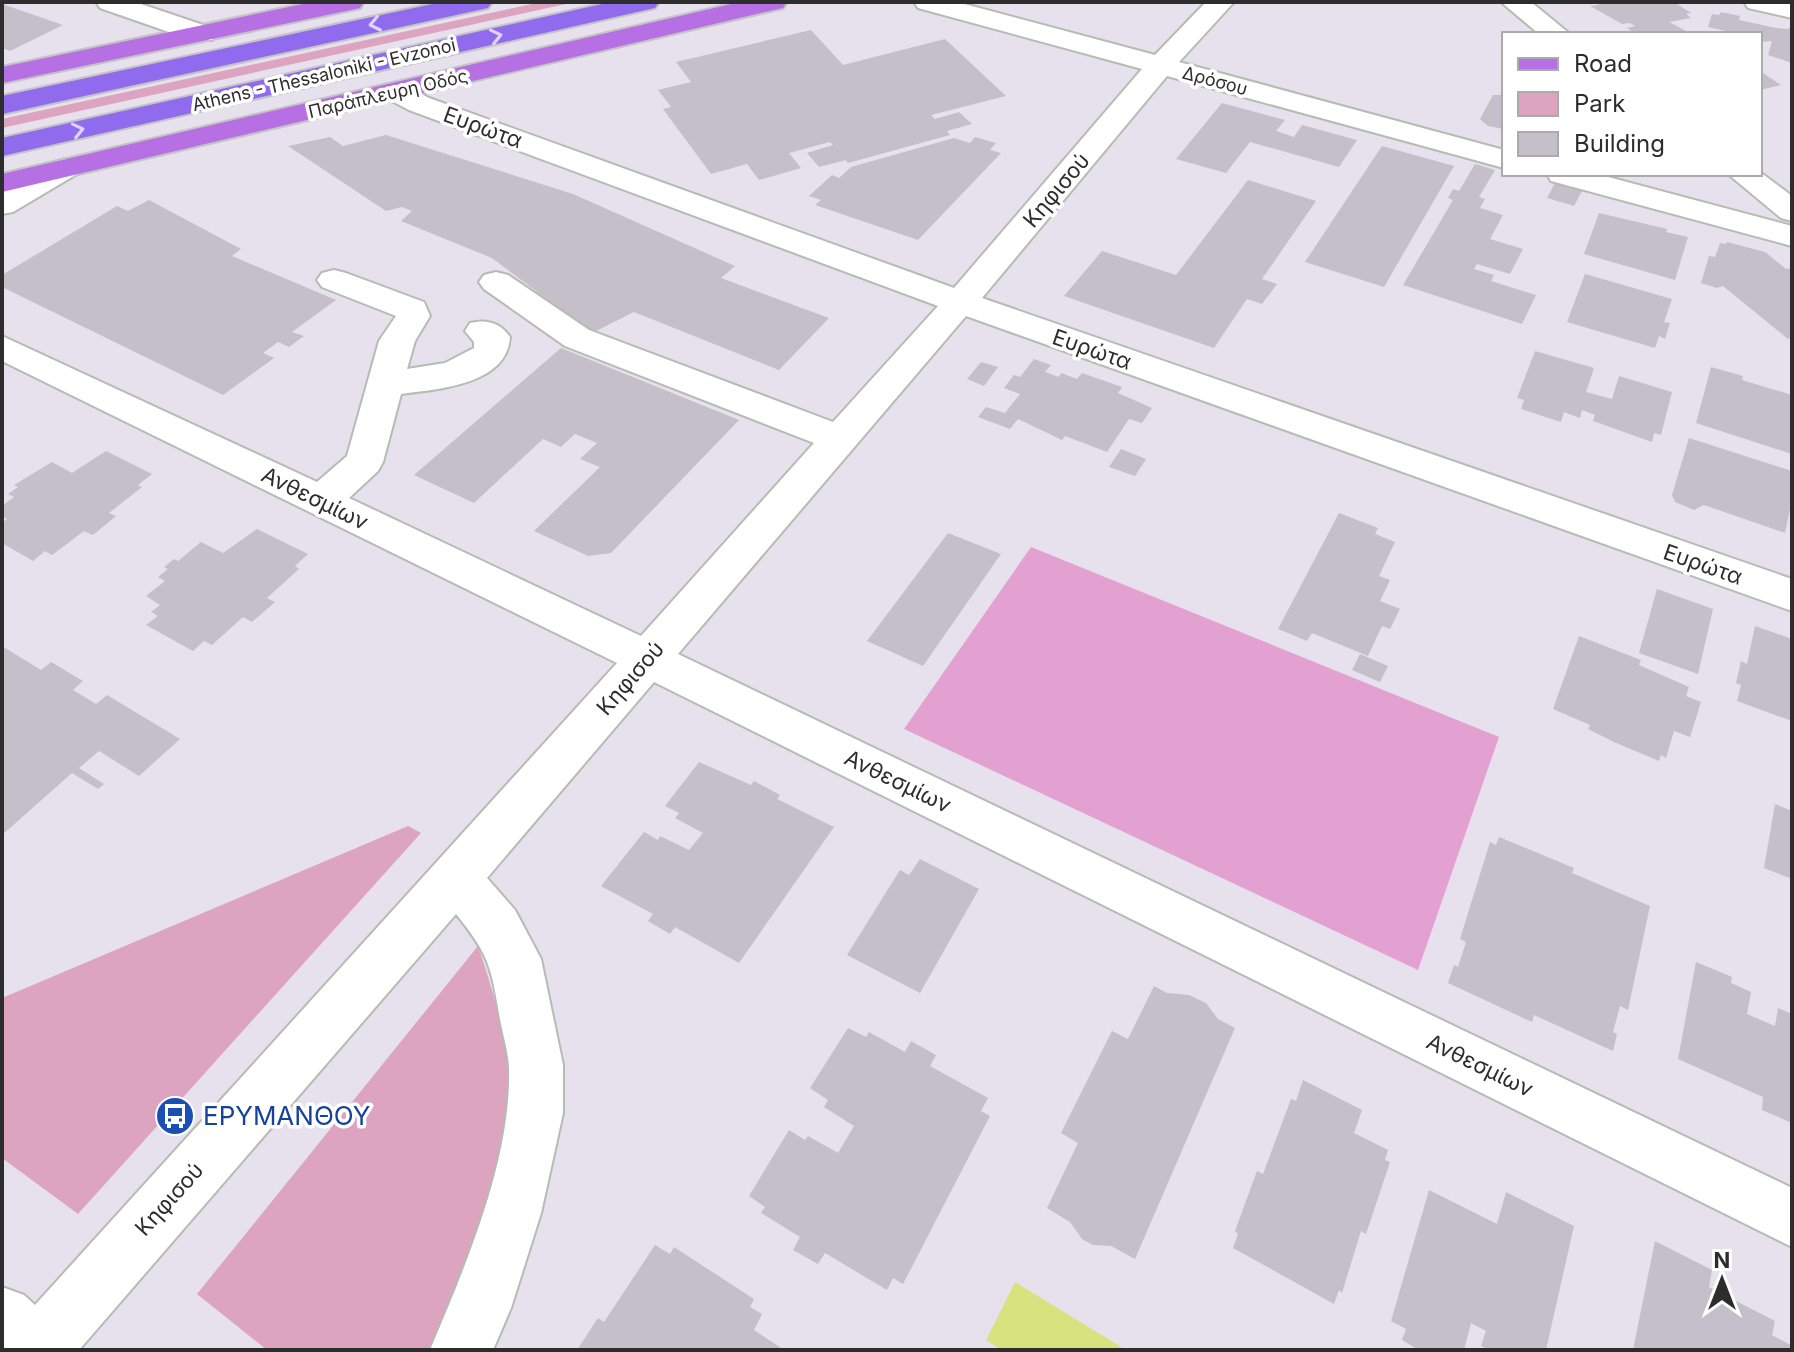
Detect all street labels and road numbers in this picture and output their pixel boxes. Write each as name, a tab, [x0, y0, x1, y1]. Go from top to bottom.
street label: Athens - Thessaloniki - Evzonoi	[190, 34, 458, 115]
street label: Δρόσου	[1180, 62, 1250, 99]
street label: Παράπλευρη Οδός	[306, 65, 470, 122]
street label: Ευρώτα	[440, 101, 526, 153]
street label: Κηφισού	[1017, 147, 1095, 233]
street label: Ευρώτα	[1049, 323, 1135, 375]
street label: Ανθεσμίων	[257, 461, 373, 535]
street label: Ευρώτα	[1660, 538, 1746, 590]
street label: Κηφισού	[591, 636, 669, 720]
street label: Ανθεσμίων	[840, 744, 956, 818]
street label: Ανθεσμίων	[1422, 1028, 1538, 1102]
street label: Κηφισού	[129, 1157, 209, 1241]

